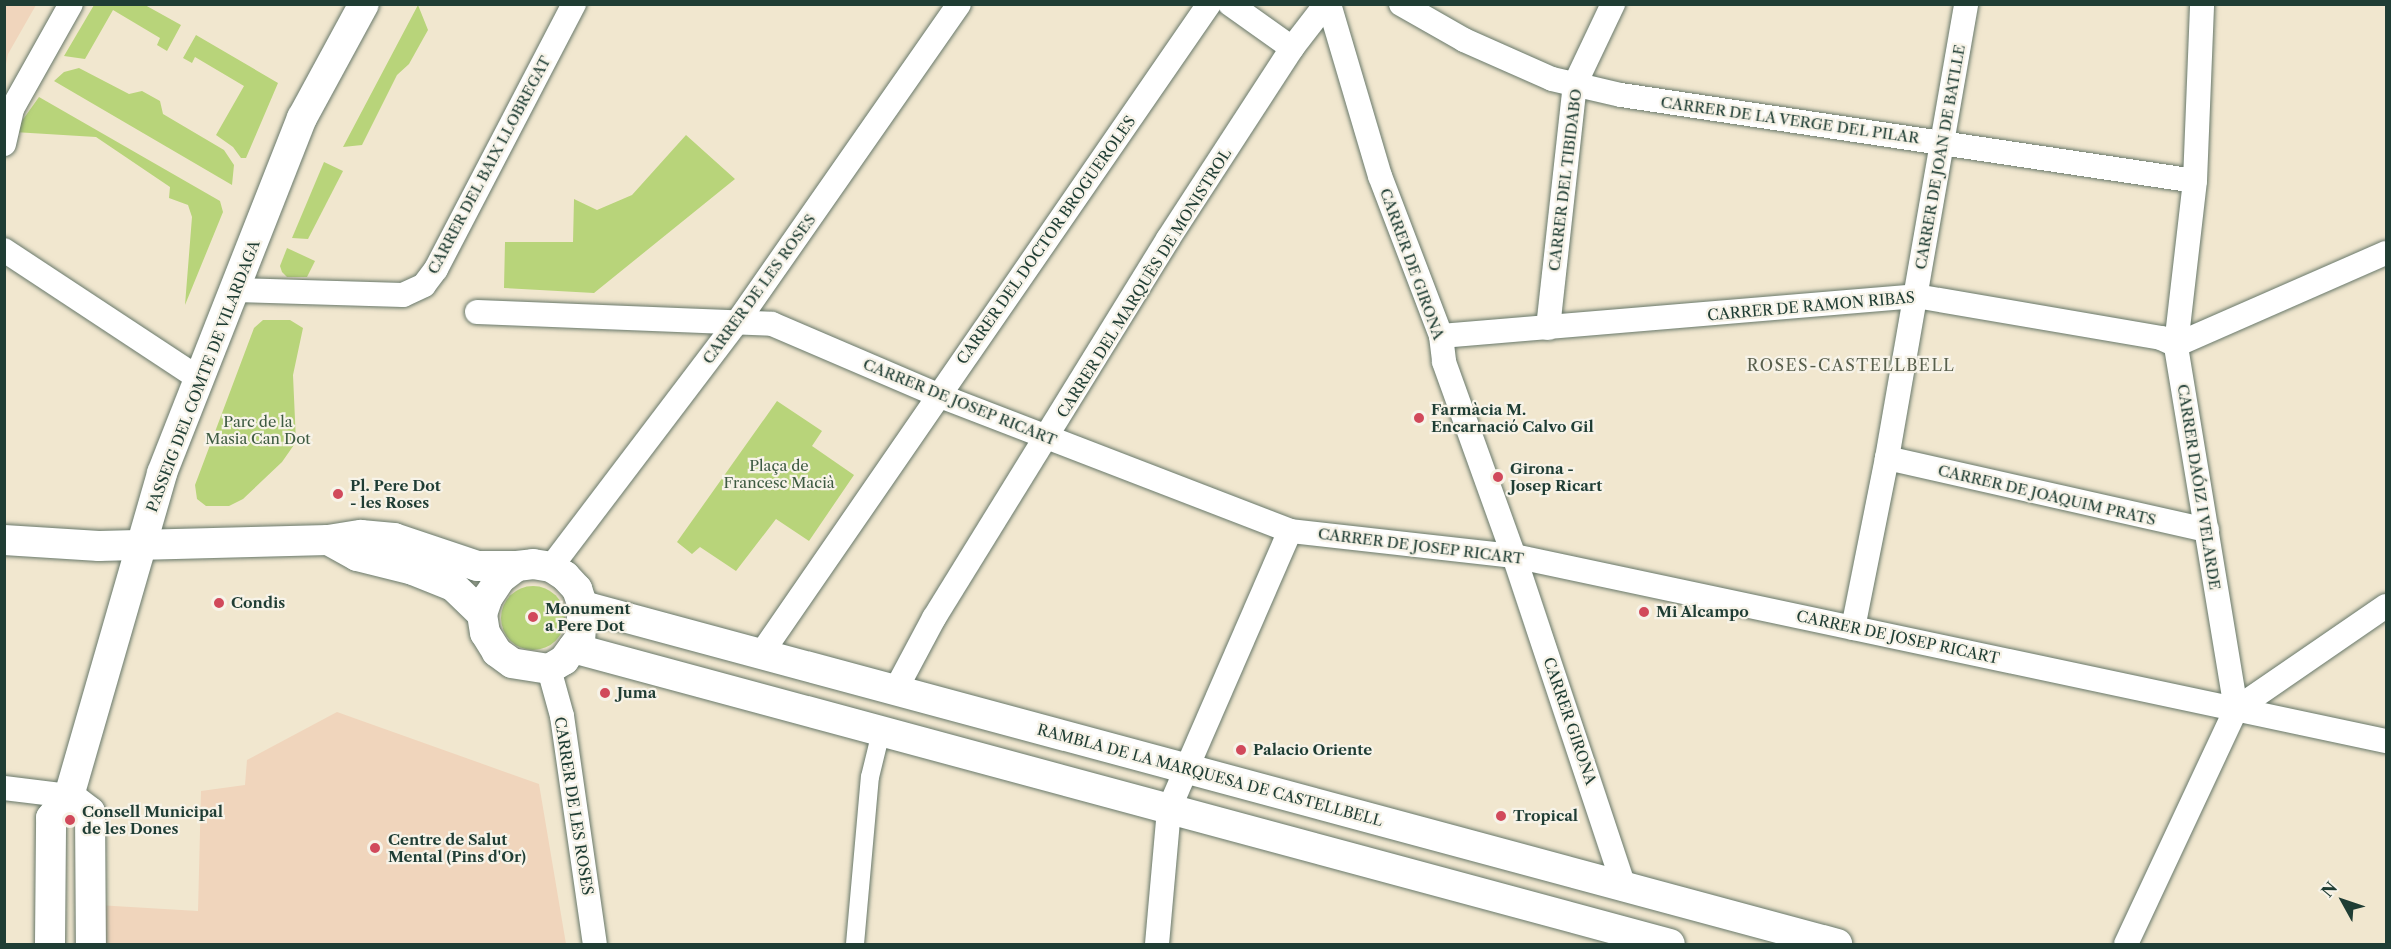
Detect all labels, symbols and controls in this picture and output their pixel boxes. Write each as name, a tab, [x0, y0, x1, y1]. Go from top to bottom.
street label: CARRER DE JOAN DE BATLLE	[1911, 43, 1969, 271]
street label: CARRER DEL BAIX LLOBREGAT	[423, 52, 555, 278]
street label: CARRER DEL TIBIDABO	[1545, 87, 1585, 273]
street label: CARRER DE LA VERGE DEL PILAR	[1658, 93, 1922, 147]
street label: CARRER DEL DOCTOR BROGUEROLES	[952, 112, 1140, 368]
street label: CARRER DEL MARQUÈS DE MONISTROL	[1053, 145, 1235, 421]
street label: CARRER DE GIRONA	[1376, 185, 1448, 343]
street label: CARRER DE LES ROSES	[699, 210, 819, 368]
street label: PASSEIG DEL COMTE DE VILARDAGA	[142, 237, 264, 515]
street label: CARRER DE RAMON RIBAS	[1706, 288, 1916, 324]
street label: CARRER DE JOSEP RICART	[860, 355, 1060, 449]
district label: ROSES-CASTELLBELL	[1747, 355, 1955, 375]
street label: CARRER DAÓIZ I VELARDE	[2174, 382, 2224, 592]
place label: Farmàcia M. Encarnació Calvo Gil	[1431, 400, 1594, 435]
marker: Farmàcia M. Encarnació Calvo Gil	[1412, 411, 1426, 425]
park label: Parc de la Masia Can Dot	[205, 412, 311, 447]
park label: Plaça de Francesc Macià	[723, 456, 835, 491]
place label: Girona - Josep Ricart	[1510, 459, 1602, 494]
street label: CARRER DE JOAQUIM PRATS	[1936, 461, 2158, 529]
marker: Girona - Josep Ricart	[1491, 470, 1505, 484]
place label: Pl. Pere Dot - les Roses	[350, 476, 441, 511]
marker: Pl. Pere Dot - les Roses	[331, 487, 345, 501]
street label: CARRER DE JOSEP RICART	[1316, 524, 1526, 568]
place label: Condis	[231, 594, 285, 612]
marker: Condis	[212, 596, 226, 610]
place label: Monument a Pere Dot	[545, 599, 630, 634]
place label: Mi Alcampo	[1656, 603, 1749, 621]
marker: Mi Alcampo	[1637, 605, 1651, 619]
street label: CARRER DE JOSEP RICART	[1794, 607, 2002, 667]
marker: Monument a Pere Dot	[526, 610, 540, 624]
street label: CARRER GIRONA	[1540, 655, 1600, 787]
place label: Juma	[617, 684, 656, 702]
marker: Juma	[598, 686, 612, 700]
street label: CARRER DE LES ROSES	[551, 715, 597, 897]
street label: RAMBLA DE LA MARQUESA DE CASTELLBELL	[1034, 720, 1386, 830]
place label: Palacio Oriente	[1253, 741, 1372, 759]
marker: Palacio Oriente	[1234, 743, 1248, 757]
place label: Consell Municipal de les Dones	[82, 802, 223, 837]
place label: Tropical	[1513, 807, 1578, 825]
marker: Tropical	[1494, 809, 1508, 823]
marker: Consell Municipal de les Dones	[63, 813, 77, 827]
place label: Centre de Salut Mental (Pins d'Or)	[388, 830, 526, 865]
marker: Centre de Salut Mental (Pins d'Or)	[366, 839, 384, 857]
north arrow	[2313, 871, 2373, 931]
text: N	[2317, 878, 2341, 901]

